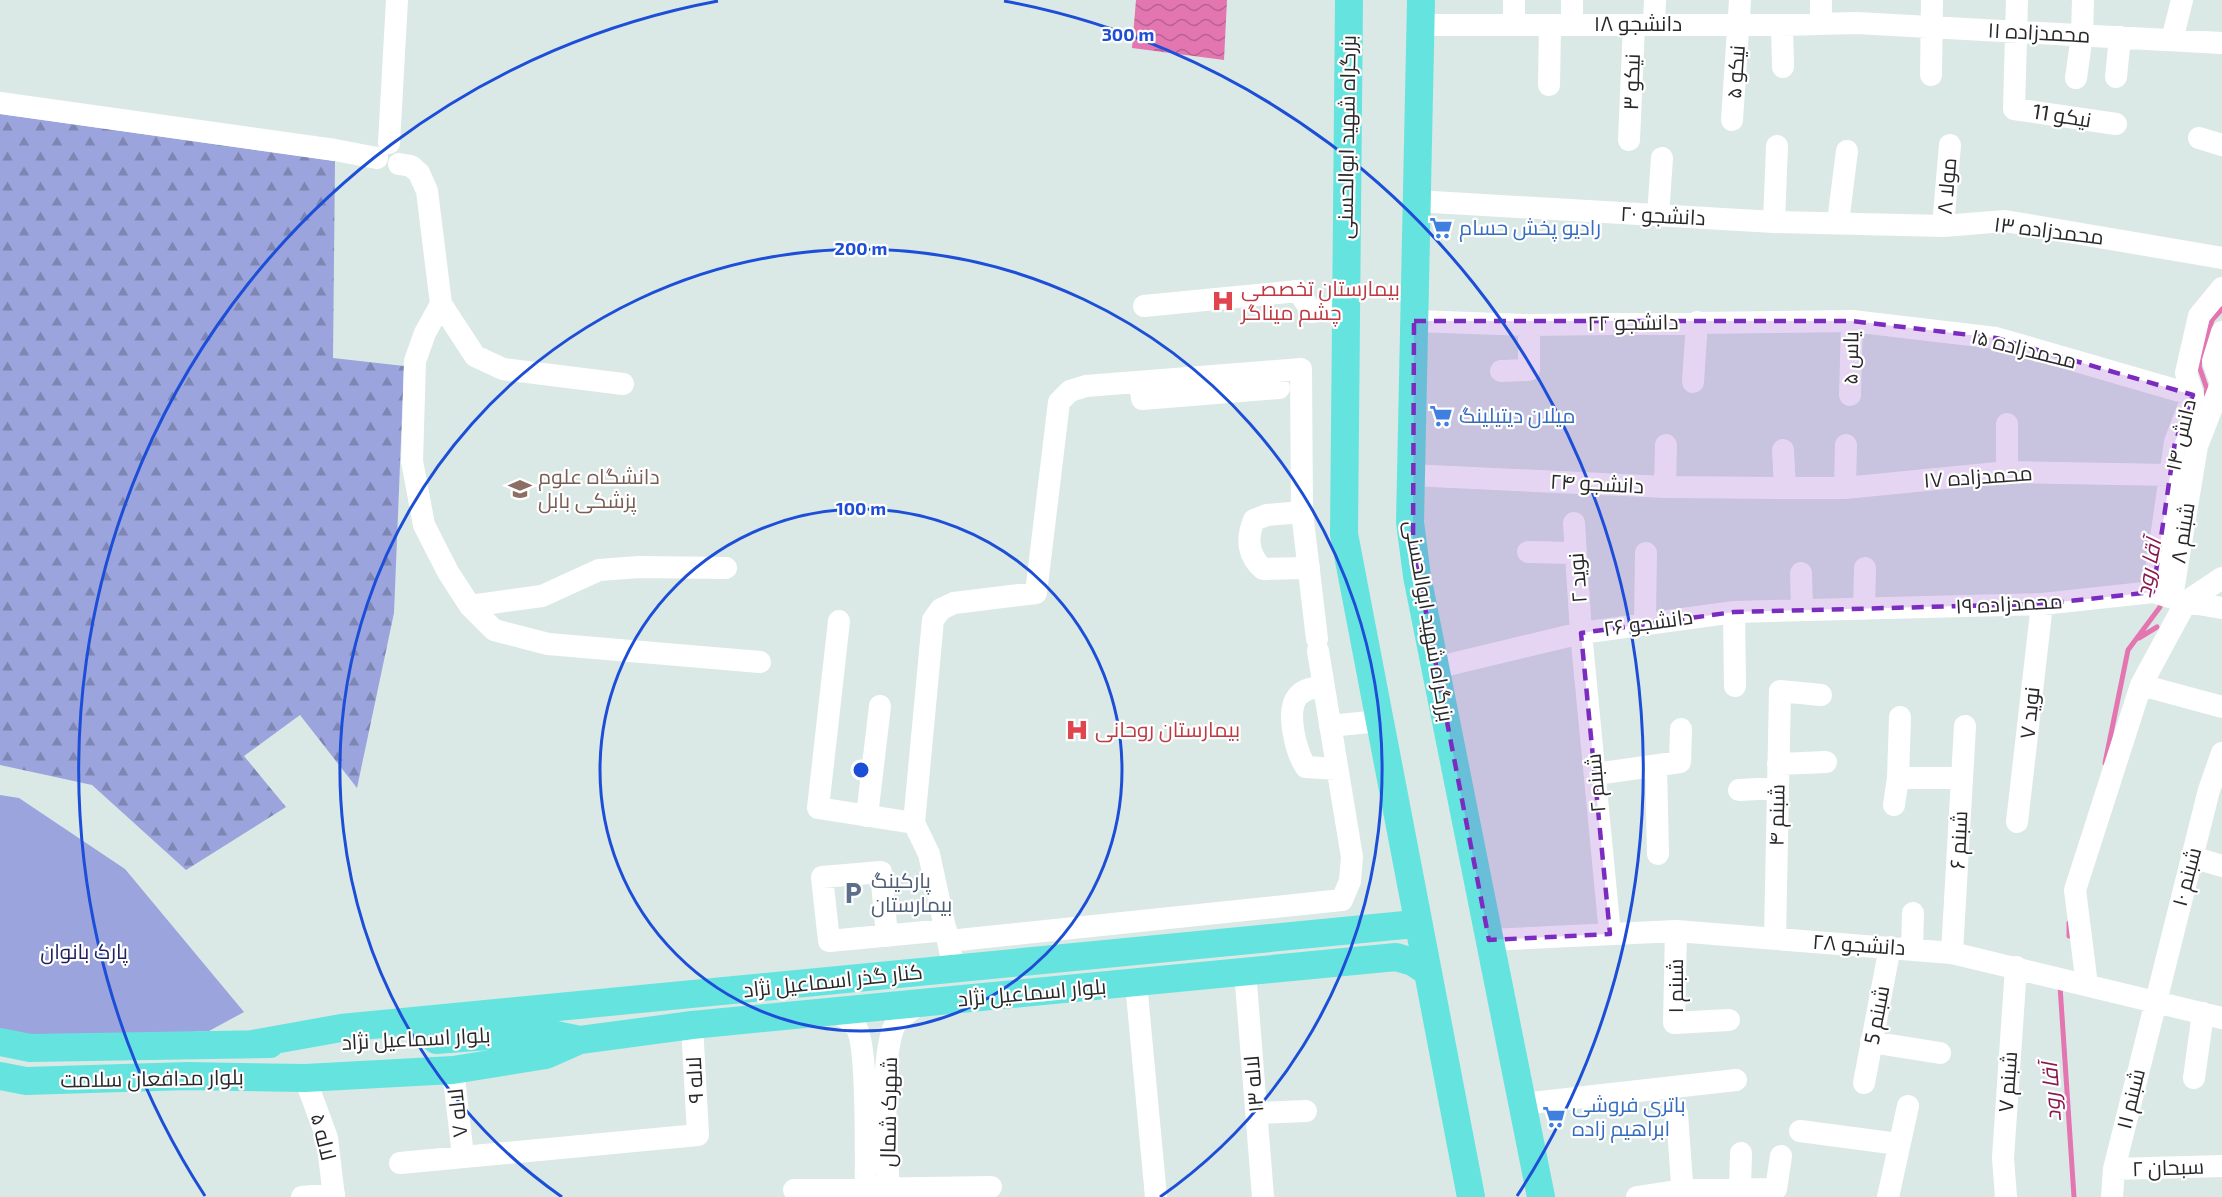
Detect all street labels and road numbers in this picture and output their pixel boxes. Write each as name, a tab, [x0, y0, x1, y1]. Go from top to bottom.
street label: دانشجو ۱۸	[1594, 10, 1682, 36]
street label: محمدزاده ۱۱	[1987, 16, 2091, 48]
street label: بزرگراه شهید ابوالحسنی	[1331, 35, 1362, 239]
street label: نیکو ۵	[1720, 44, 1750, 100]
street label: نیکو ۳	[1617, 53, 1645, 111]
street label: نیکو 11	[2031, 98, 2093, 132]
street label: مولا ۸	[1931, 156, 1961, 215]
street label: دانشجو ۲۰	[1620, 200, 1706, 230]
street label: محمدزاده ۱۳	[1993, 210, 2106, 250]
street label: دانشجو ۲۲	[1587, 308, 1679, 336]
street label: محمدزاده ۱۵	[1969, 322, 2080, 374]
street label: یاس ۵	[1837, 331, 1864, 385]
street label: دانش ۱۴	[2159, 396, 2202, 473]
street label: محمدزاده ۱۷	[1922, 459, 2033, 493]
street label: دانشجو ۲۴	[1549, 468, 1645, 498]
street label: شبنم ۸	[2164, 501, 2202, 565]
street label: بزرگراه شهید ابوالحسنی	[1398, 518, 1461, 724]
street label: نوید ۲	[1562, 552, 1592, 604]
street label: محمدزاده ۱۹	[1955, 587, 2063, 619]
street label: دانشجو ۲۶	[1601, 603, 1694, 641]
street label: نوید ۷	[2013, 685, 2045, 740]
street label: شبنم ۲	[1579, 752, 1613, 814]
street label: شبنم ۴	[1762, 784, 1792, 846]
street label: شبنم ۶	[1943, 810, 1975, 870]
street label: شبنم ۱۰	[2166, 844, 2208, 910]
street label: دانشجو ۲۸	[1812, 928, 1906, 960]
street label: کنار گذر اسماعیل نژاد	[742, 958, 924, 1003]
street label: شبنم ۱	[1662, 959, 1690, 1013]
street label: بلوار اسماعیل نژاد	[957, 973, 1107, 1012]
street label: شبنم 5	[1858, 983, 1896, 1047]
street label: بلوار اسماعیل نژاد	[341, 1021, 491, 1056]
street label: شبنم ۷	[1992, 1050, 2024, 1114]
street label: لاله ۱۳	[1238, 1055, 1267, 1114]
street label: لاله ۹	[680, 1056, 707, 1104]
street label: شهرک شمال	[874, 1057, 903, 1167]
street label: بلوار مدافعان سلامت	[60, 1063, 244, 1094]
street label: شبنم ۱۱	[2110, 1066, 2152, 1132]
street label: لاله ۷	[442, 1087, 472, 1139]
street label: لاله ۵	[307, 1111, 342, 1163]
street label: سبحان ۲	[2131, 1153, 2205, 1182]

